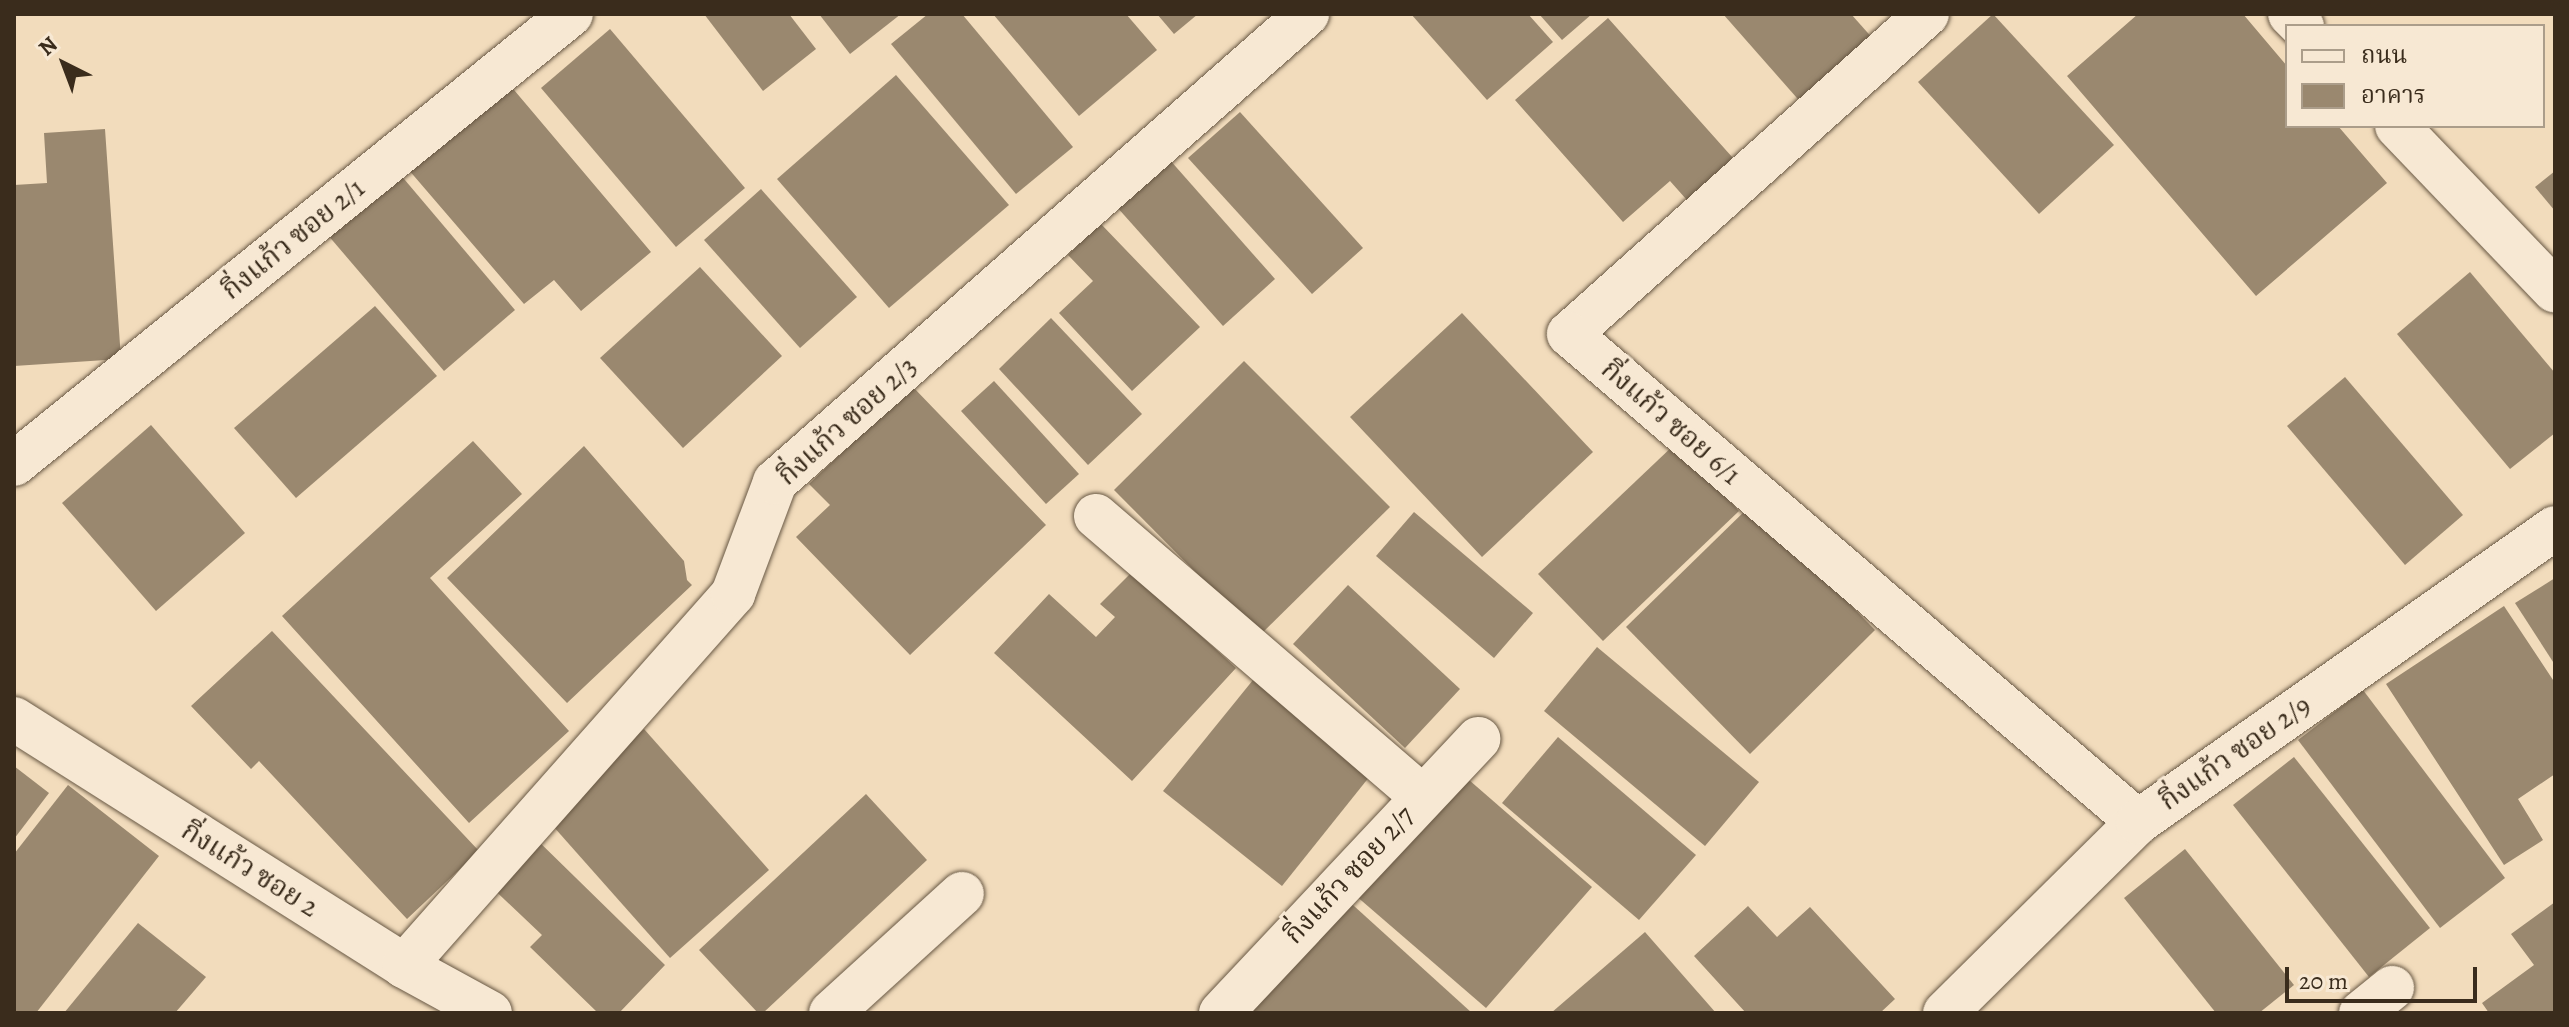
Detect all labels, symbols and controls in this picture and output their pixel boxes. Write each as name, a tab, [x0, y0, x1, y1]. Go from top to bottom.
north arrow	[24, 24, 104, 104]
legend	[2285, 24, 2545, 128]
text: N	[32, 30, 64, 63]
text: ถนน	[2361, 39, 2407, 71]
text: อาคาร	[2361, 79, 2426, 111]
street label: กิ่งแก้ว ซอย 2/1	[215, 171, 371, 307]
street label: กิ่งแก้ว ซอย 2/3	[770, 350, 924, 492]
street label: กิ่งแก้ว ซอย 6/1	[1594, 352, 1748, 492]
street label: กิ่งแก้ว ซอย 2/9	[2153, 688, 2317, 818]
street label: กิ่งแก้ว ซอย 2/7	[1277, 799, 1421, 951]
street label: กิ่งแก้ว ซอย 2	[175, 814, 325, 924]
scale bar	[2289, 951, 2481, 1001]
text: 20 m	[2299, 965, 2348, 997]

